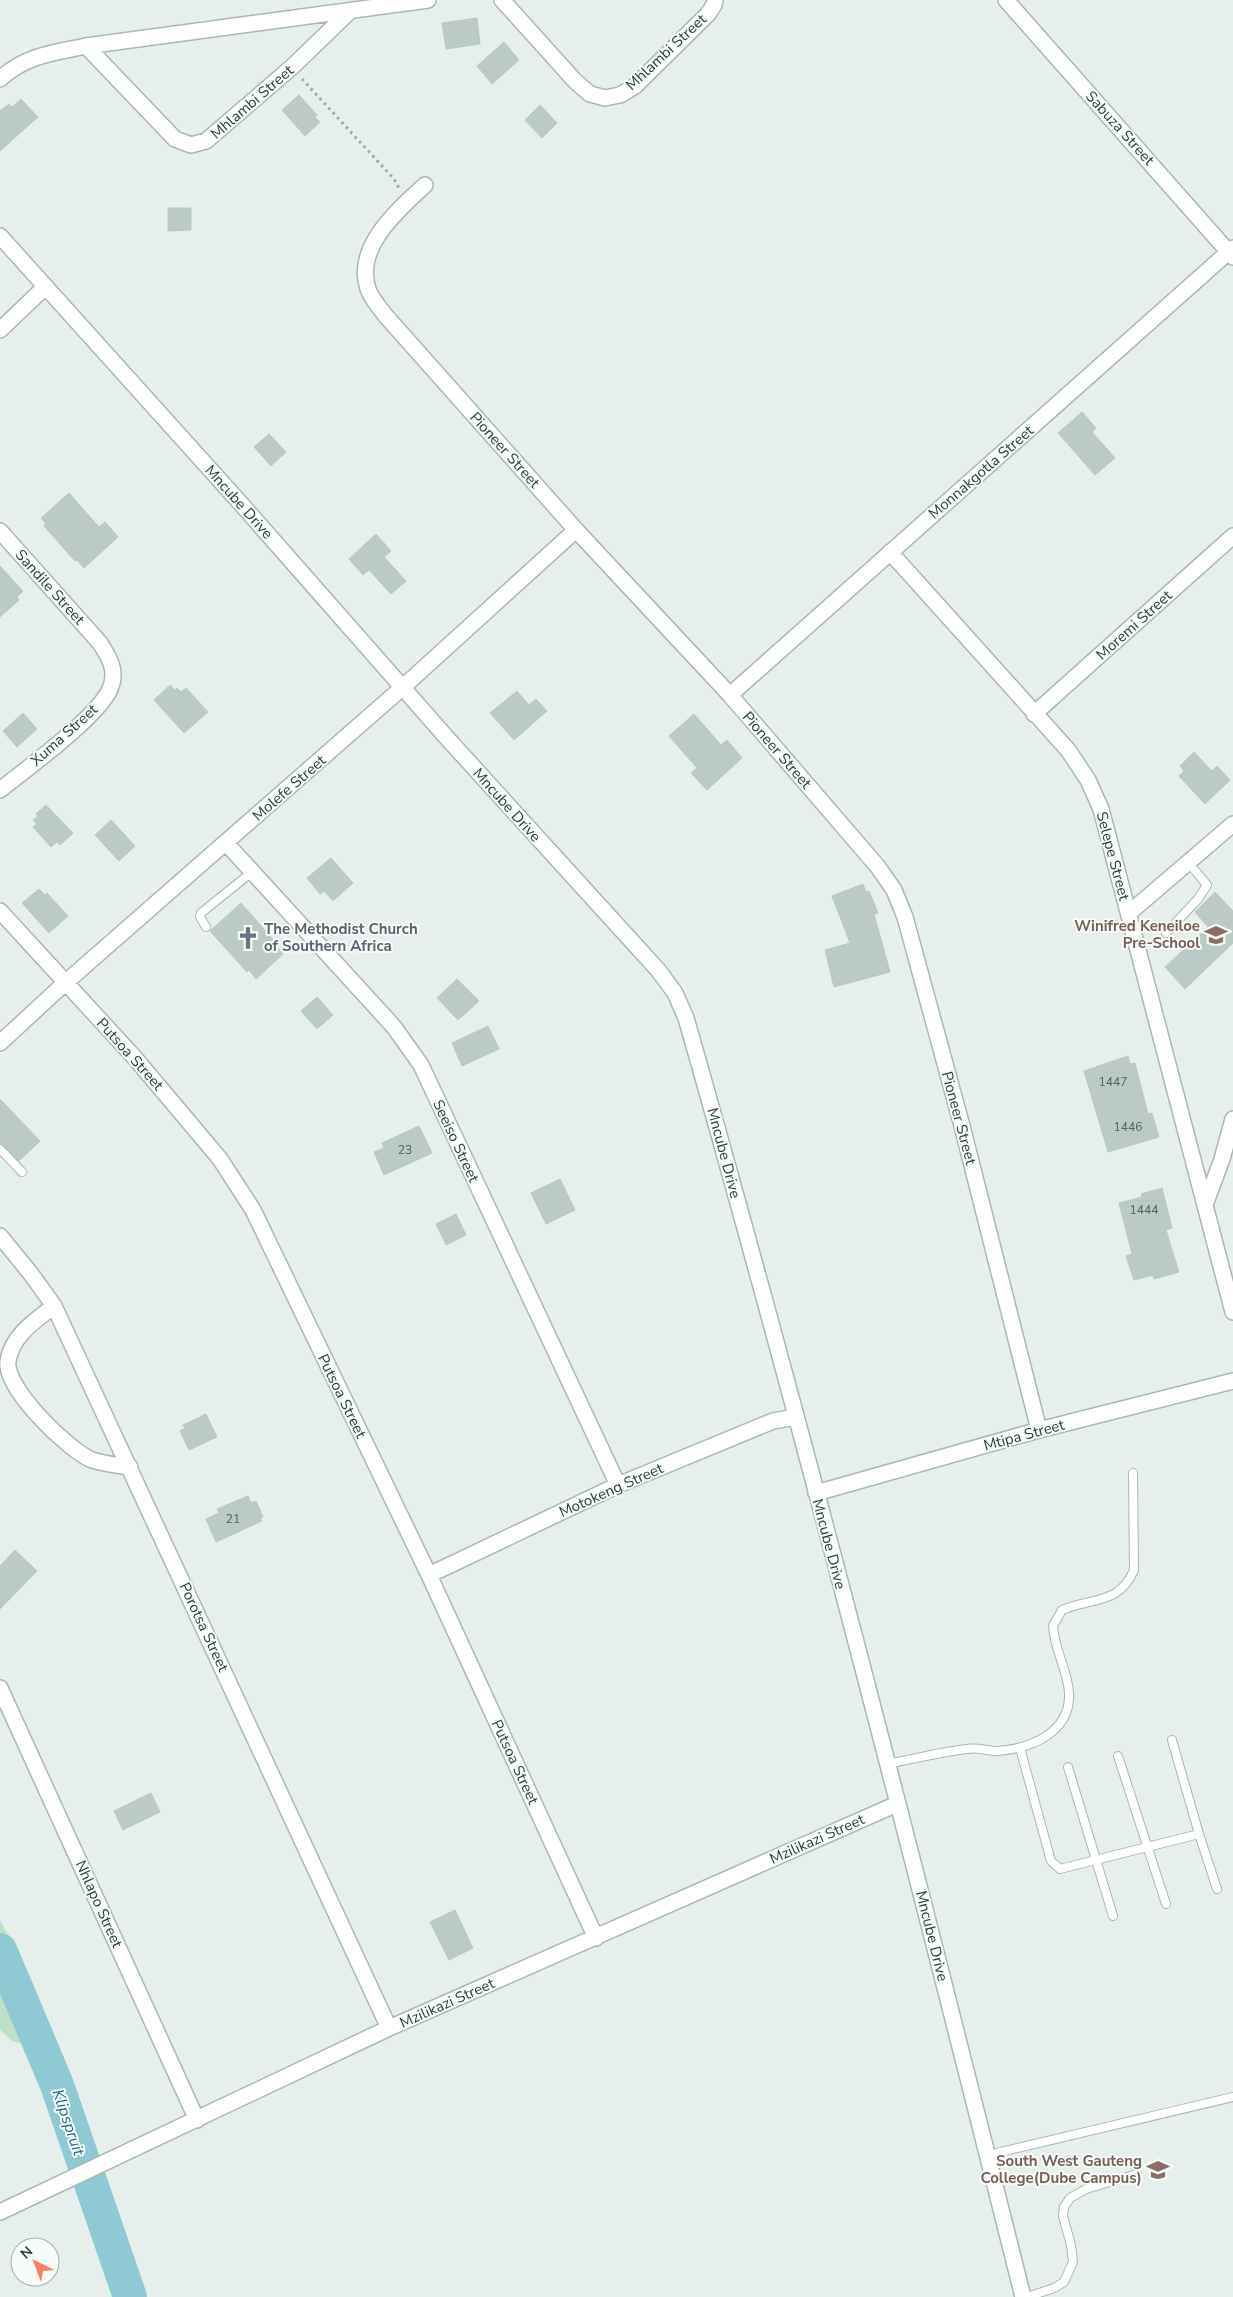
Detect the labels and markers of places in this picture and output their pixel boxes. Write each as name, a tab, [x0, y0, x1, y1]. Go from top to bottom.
place label: Winifred Keneiloe Pre-School	[1074, 916, 1200, 953]
place label: The Methodist Church of Southern Africa	[264, 919, 418, 956]
school or university icon: Winifred Keneiloe Pre-School	[1203, 922, 1229, 948]
church icon: The Methodist Church of Southern Africa	[235, 925, 261, 951]
place label: South West Gauteng College(Dube Campus)	[981, 2151, 1142, 2188]
school or university icon: South West Gauteng College(Dube Campus)	[1145, 2157, 1171, 2183]

